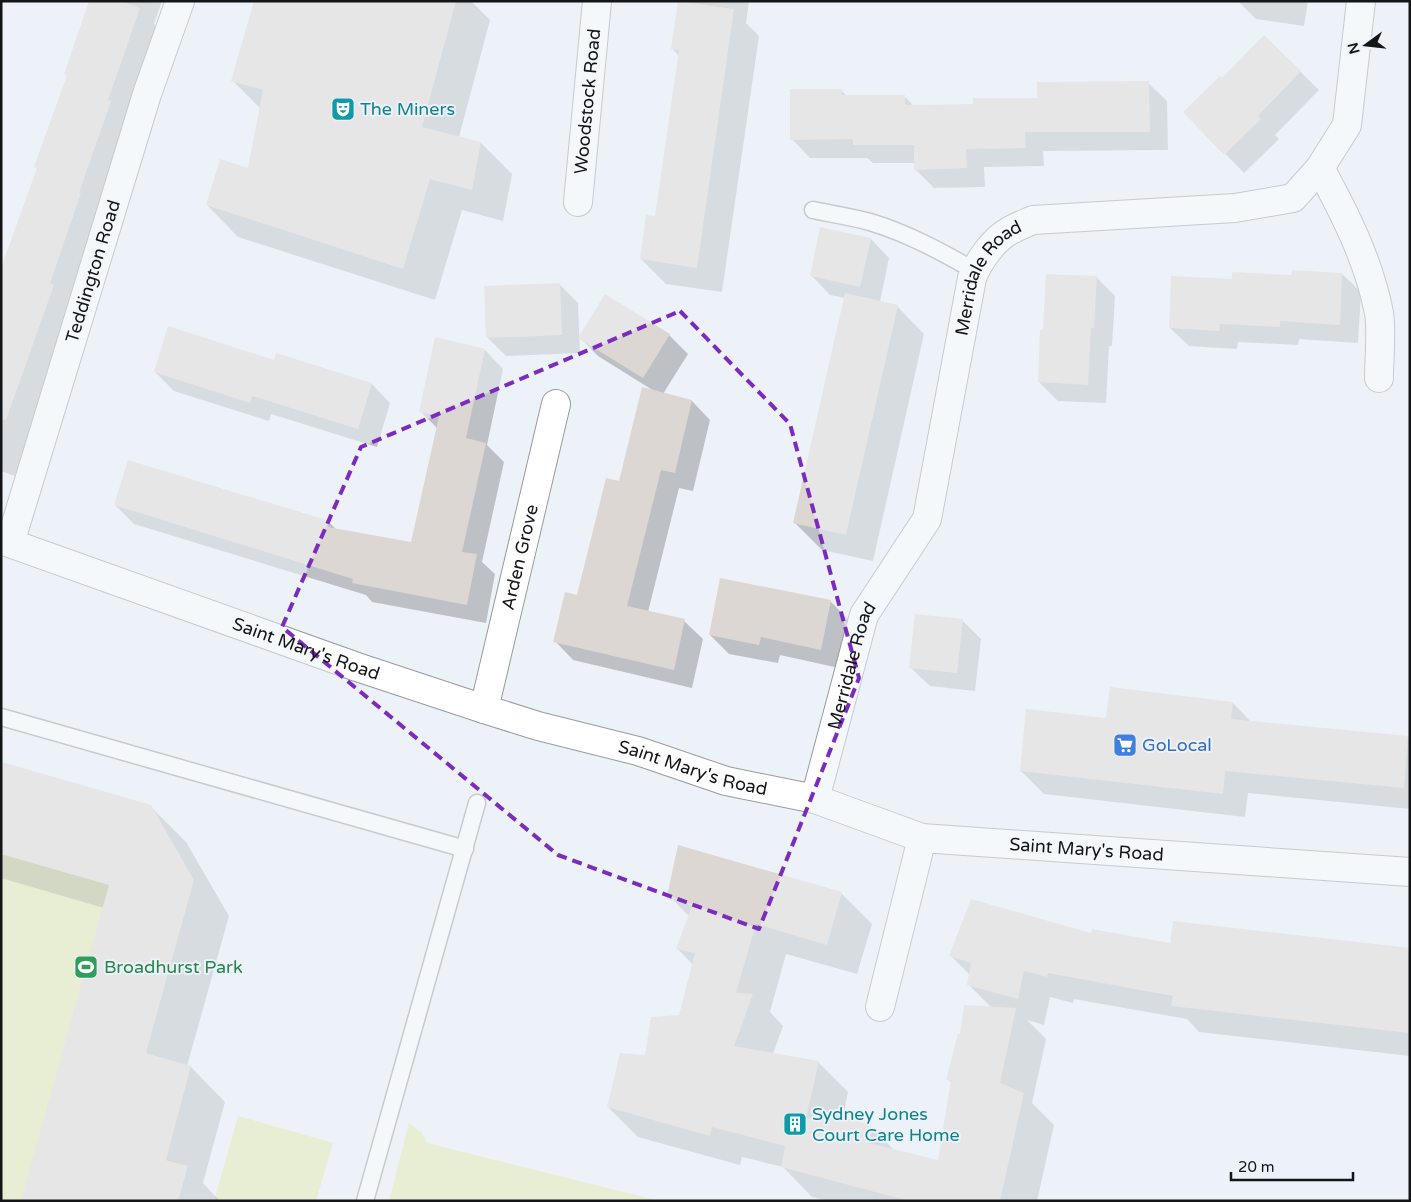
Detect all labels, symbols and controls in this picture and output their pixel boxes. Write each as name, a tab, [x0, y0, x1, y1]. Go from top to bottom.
north arrow	[1341, 20, 1391, 70]
street label: Woodstock Road	[570, 28, 605, 175]
text: N	[1344, 41, 1364, 56]
theatre icon: The Miners	[330, 96, 356, 122]
place label: The Miners	[360, 98, 455, 120]
street label: Teddington Road	[61, 197, 125, 345]
street label: Merridale Road	[950, 215, 1025, 337]
street label: Arden Grove	[497, 502, 543, 612]
street label: Merridale Road	[823, 598, 881, 732]
street label: Saint Mary's Road	[230, 613, 383, 685]
supermarket icon: GoLocal	[1112, 732, 1138, 758]
place label: GoLocal	[1142, 734, 1212, 756]
street label: Saint Mary's Road	[616, 736, 769, 800]
street label: Saint Mary's Road	[1009, 833, 1164, 866]
sports icon: Broadhurst Park	[73, 954, 99, 980]
place label: Broadhurst Park	[104, 956, 243, 978]
place label: Sydney Jones Court Care Home	[812, 1103, 960, 1146]
building icon: Sydney Jones Court Care Home	[782, 1111, 808, 1137]
scale bar	[1231, 1150, 1354, 1182]
text: 20 m	[1238, 1158, 1275, 1176]

